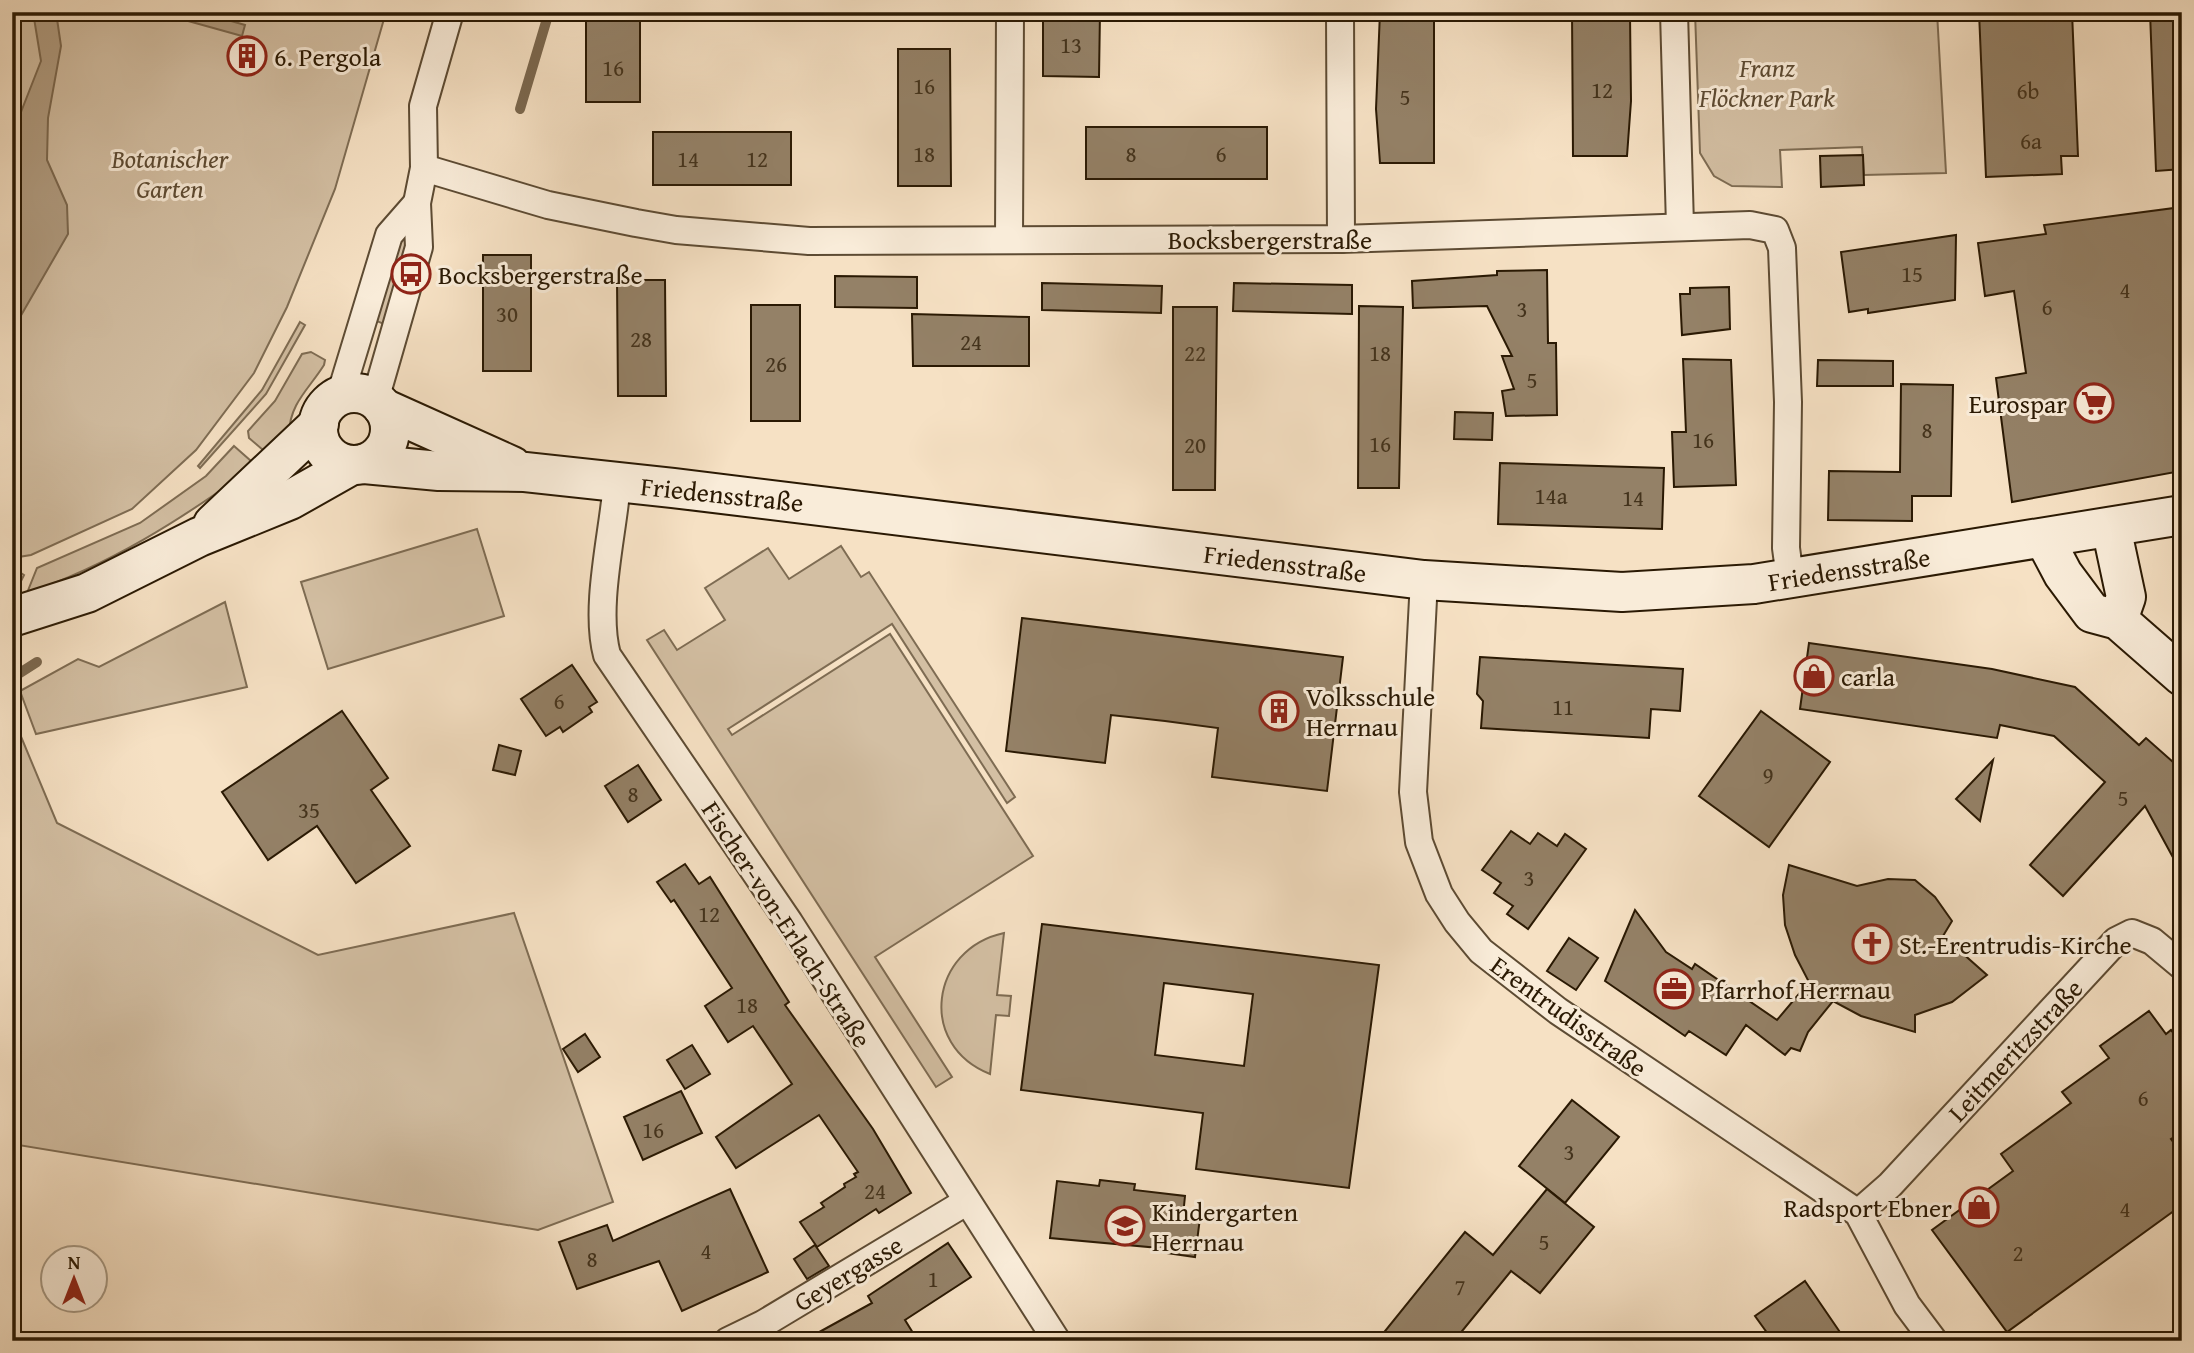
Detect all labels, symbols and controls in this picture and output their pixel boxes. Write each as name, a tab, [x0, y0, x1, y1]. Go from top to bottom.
house number: 13	[1060, 28, 1082, 61]
building icon: 6. Pergola	[226, 35, 268, 77]
place label: 6. Pergola	[274, 37, 382, 76]
park label: Franz Flöckner Park	[1698, 48, 1835, 117]
house number: 16	[602, 51, 624, 84]
house number: 16	[913, 69, 935, 102]
house number: 12	[1591, 73, 1613, 106]
house number: 6b	[2017, 74, 2039, 107]
house number: 5	[1399, 80, 1411, 113]
house number: 6a	[2020, 124, 2042, 157]
house number: 18	[913, 137, 935, 170]
house number: 8	[1125, 137, 1137, 170]
house number: 6	[1215, 137, 1227, 170]
park label: Botanischer Garten	[110, 139, 230, 208]
house number: 14	[677, 142, 699, 175]
house number: 12	[746, 142, 768, 175]
street label: Bocksbergerstraße	[1168, 220, 1372, 259]
bus stop icon: Bocksbergerstraße	[390, 253, 432, 295]
place label: Bocksbergerstraße	[438, 255, 643, 294]
house number: 15	[1901, 257, 1923, 290]
house number: 4	[2119, 273, 2131, 306]
house number: 6	[2041, 290, 2053, 323]
house number: 3	[1516, 292, 1528, 325]
house number: 30	[496, 297, 518, 330]
house number: 28	[630, 322, 652, 355]
house number: 24	[960, 325, 982, 358]
house number: 22	[1184, 336, 1206, 369]
house number: 18	[1369, 336, 1391, 369]
house number: 26	[765, 347, 787, 380]
house number: 5	[1526, 363, 1538, 396]
supermarket icon: Eurospar	[2073, 382, 2115, 424]
place label: Eurospar	[1969, 384, 2067, 423]
house number: 8	[1921, 413, 1933, 446]
house number: 16	[1692, 423, 1714, 456]
house number: 16	[1369, 427, 1391, 460]
house number: 20	[1184, 428, 1206, 461]
street label: Friedensstraße	[639, 466, 805, 522]
house number: 14a	[1534, 479, 1568, 512]
house number: 14	[1622, 481, 1644, 514]
street label: Friedensstraße	[1201, 534, 1369, 592]
street label: Friedensstraße	[1765, 537, 1933, 601]
shop icon: carla	[1793, 655, 1835, 697]
place label: carla	[1841, 657, 1896, 696]
place label: Volksschule Herrnau	[1306, 677, 1435, 746]
house number: 6	[553, 684, 565, 717]
building icon: Volksschule Herrnau	[1258, 690, 1300, 732]
house number: 11	[1552, 690, 1574, 723]
house number: 9	[1762, 758, 1774, 791]
house number: 8	[627, 777, 639, 810]
house number: 5	[2117, 781, 2129, 814]
house number: 35	[298, 793, 320, 826]
street label: Fischer-von-Erlach-Straße	[692, 793, 882, 1055]
house number: 3	[1523, 861, 1535, 894]
house number: 12	[698, 897, 720, 930]
church icon: St.-Erentrudis-Kirche	[1851, 923, 1893, 965]
place label: St.-Erentrudis-Kirche	[1899, 925, 2132, 964]
street label: Erentrudisstraße	[1483, 946, 1655, 1086]
office icon: Pfarrhof Herrnau	[1653, 968, 1695, 1010]
place label: Pfarrhof Herrnau	[1701, 970, 1891, 1009]
street label: Leitmeritzstraße	[1938, 970, 2092, 1130]
house number: 18	[736, 988, 758, 1021]
house number: 6	[2137, 1081, 2149, 1114]
house number: 16	[642, 1113, 664, 1146]
house number: 3	[1563, 1135, 1575, 1168]
house number: 24	[864, 1174, 886, 1207]
shop icon: Radsport Ebner	[1958, 1186, 2000, 1228]
place label: Radsport Ebner	[1784, 1188, 1952, 1227]
place label: Kindergarten Herrnau	[1152, 1192, 1298, 1261]
house number: 4	[2119, 1192, 2131, 1225]
school or university icon: Kindergarten Herrnau	[1104, 1205, 1146, 1247]
street label: Geyergasse	[786, 1225, 910, 1321]
house number: 5	[1538, 1225, 1550, 1258]
house number: 4	[700, 1234, 712, 1267]
house number: 2	[2012, 1236, 2024, 1269]
house number: 8	[586, 1242, 598, 1275]
north arrow	[38, 1244, 108, 1314]
text: N	[68, 1248, 81, 1276]
house number: 1	[927, 1262, 939, 1295]
house number: 7	[1454, 1270, 1466, 1303]

